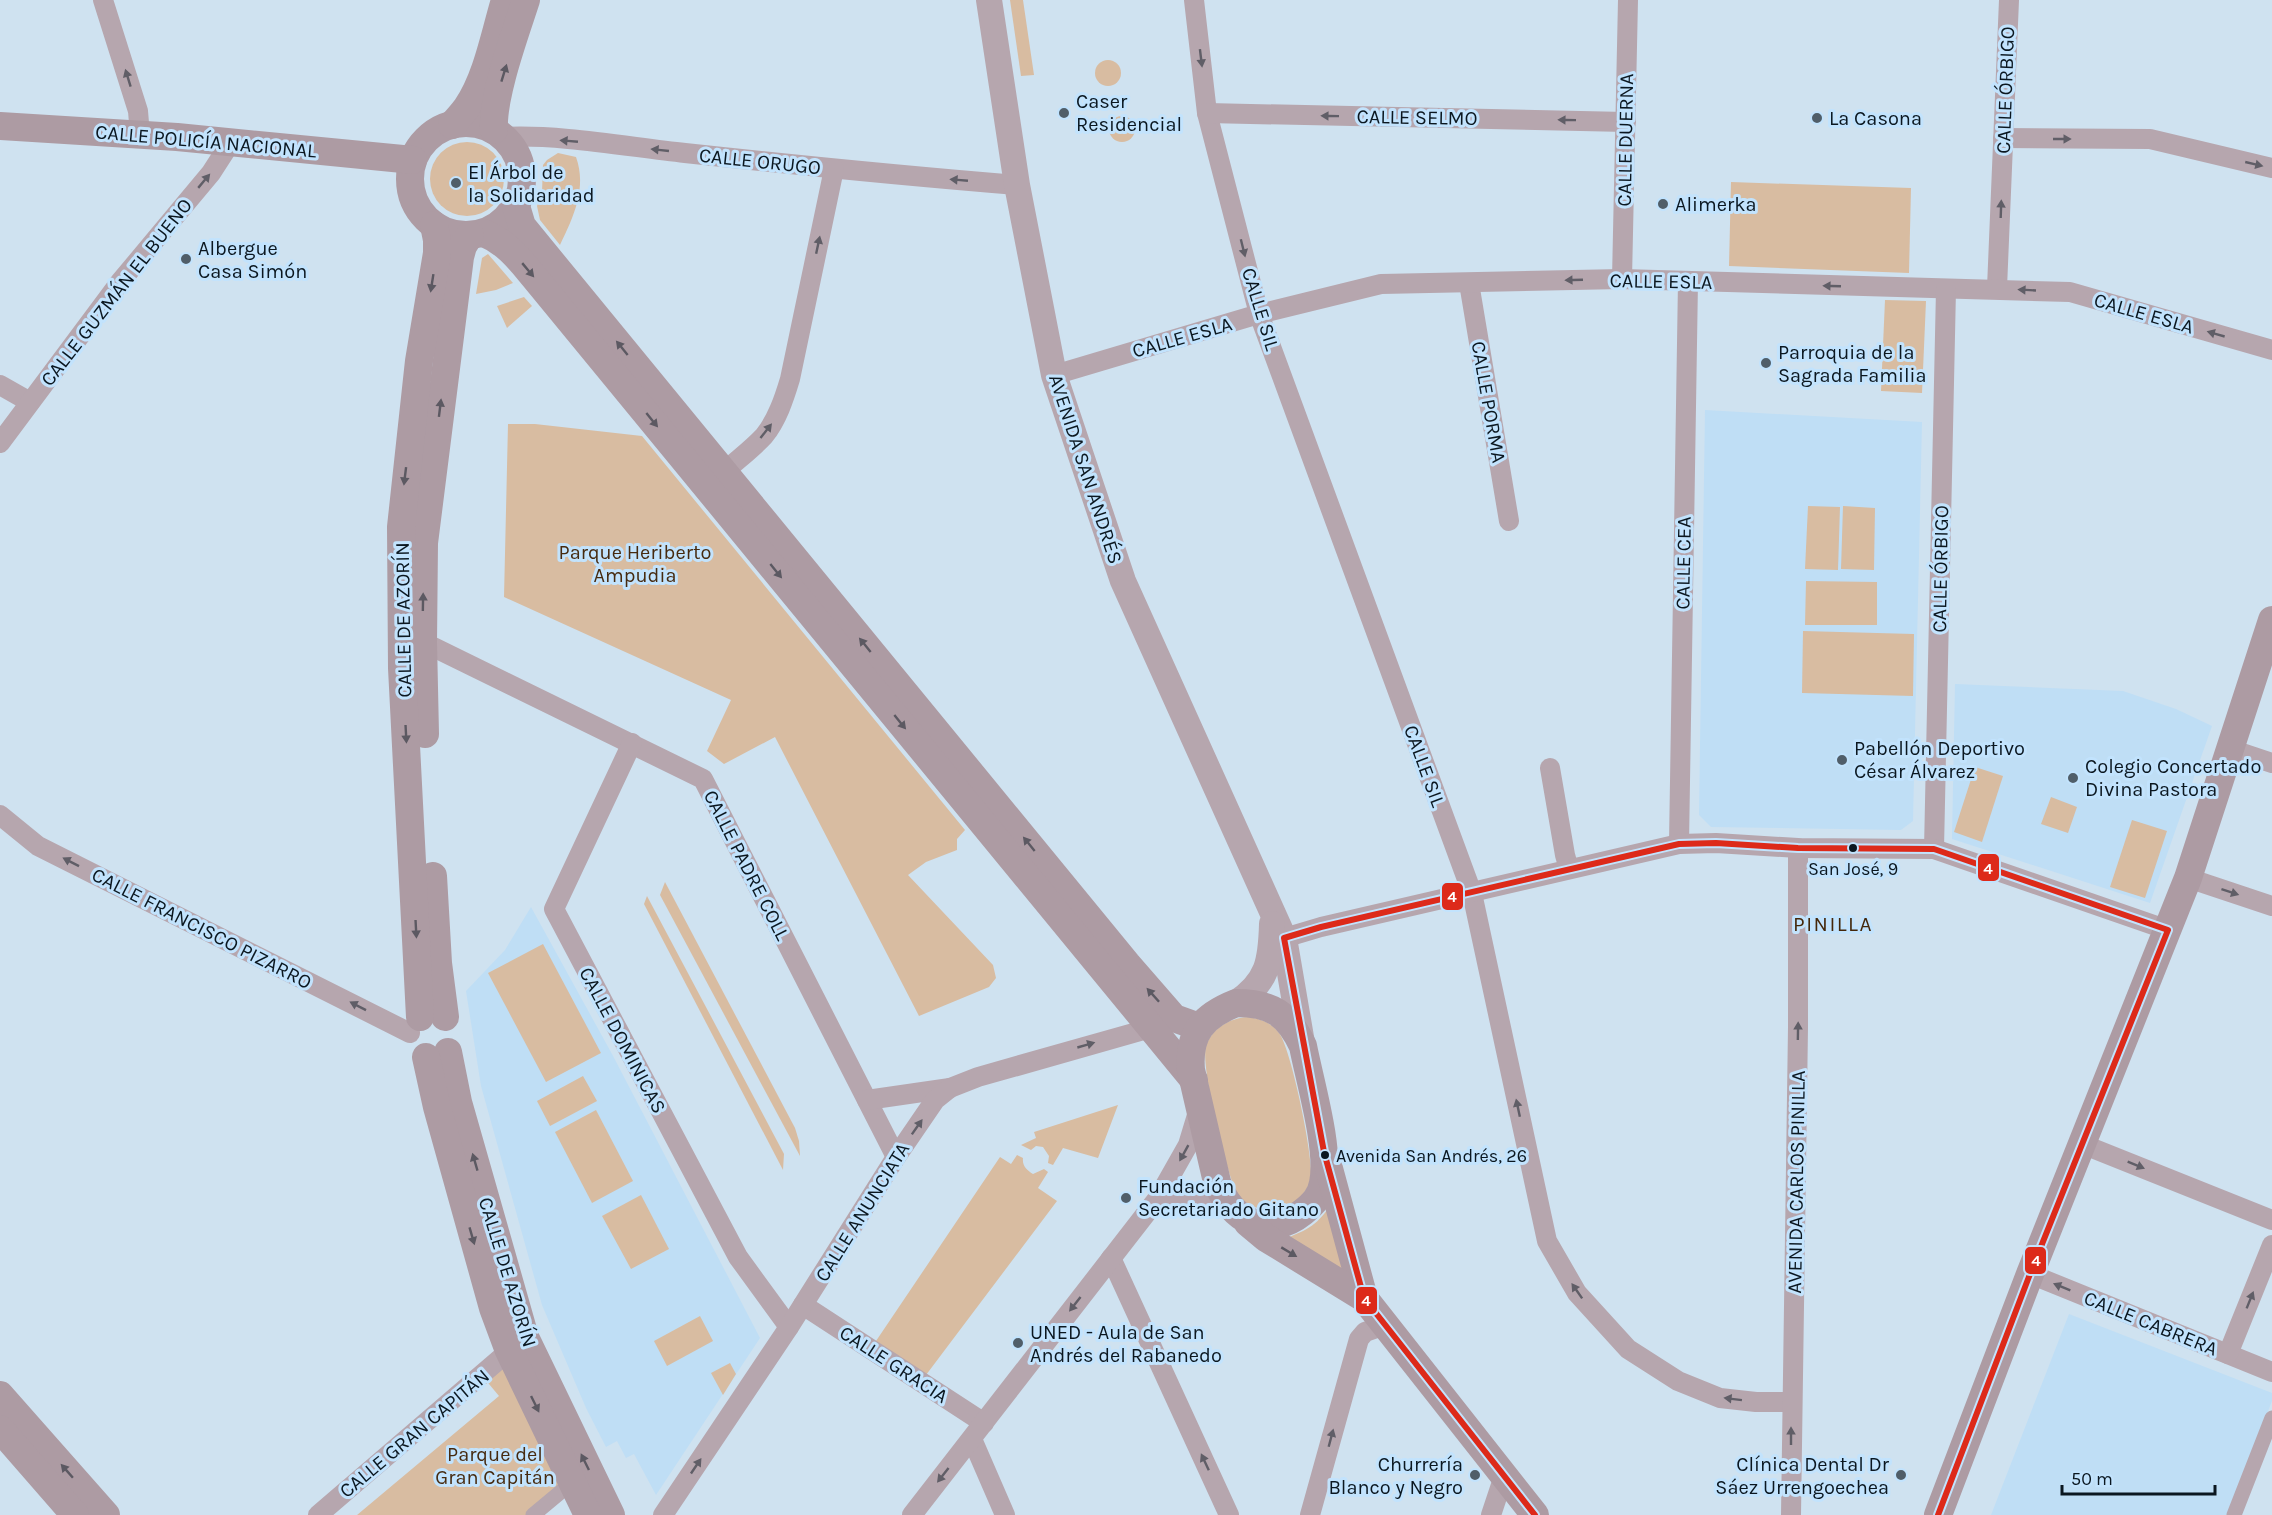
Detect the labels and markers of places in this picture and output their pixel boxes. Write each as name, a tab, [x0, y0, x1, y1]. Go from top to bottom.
place label: Caser Residencial	[1076, 90, 1182, 136]
marker: Caser Residencial	[1057, 106, 1071, 120]
place label: La Casona	[1829, 107, 1922, 130]
marker: La Casona	[1810, 111, 1824, 125]
place label: El Árbol de la Solidaridad	[468, 160, 595, 207]
marker: El Árbol de la Solidaridad	[449, 176, 463, 190]
place label: Alimerka	[1675, 193, 1757, 216]
marker: Alimerka	[1656, 197, 1670, 211]
place label: Albergue Casa Simón	[198, 237, 307, 283]
marker: Albergue Casa Simón	[179, 252, 193, 266]
place label: Parroquia de la Sagrada Familia	[1778, 341, 1927, 387]
marker: Parroquia de la Sagrada Familia	[1759, 356, 1773, 370]
place label: Pabellón Deportivo César Álvarez	[1854, 737, 2025, 783]
marker: Pabellón Deportivo César Álvarez	[1835, 753, 1849, 767]
place label: Colegio Concertado Divina Pastora	[2085, 755, 2261, 801]
marker: Colegio Concertado Divina Pastora	[2066, 771, 2080, 785]
marker: San José, 9	[1847, 842, 1859, 854]
place label: San José, 9	[1808, 858, 1898, 880]
place label: Avenida San Andrés, 26	[1336, 1145, 1527, 1167]
marker: Avenida San Andrés, 26	[1319, 1149, 1331, 1161]
place label: Fundación Secretariado Gitano	[1138, 1175, 1319, 1221]
marker: Fundación Secretariado Gitano	[1119, 1191, 1133, 1205]
place label: UNED - Aula de San Andrés del Rabanedo	[1030, 1321, 1222, 1367]
marker: UNED - Aula de San Andrés del Rabanedo	[1011, 1336, 1025, 1350]
place label: Churrería Blanco y Negro	[1328, 1453, 1463, 1499]
place label: Clínica Dental Dr Sáez Urrengoechea	[1715, 1453, 1890, 1499]
marker: Churrería Blanco y Negro	[1468, 1468, 1482, 1482]
marker: Clínica Dental Dr Sáez Urrengoechea	[1894, 1468, 1908, 1482]

